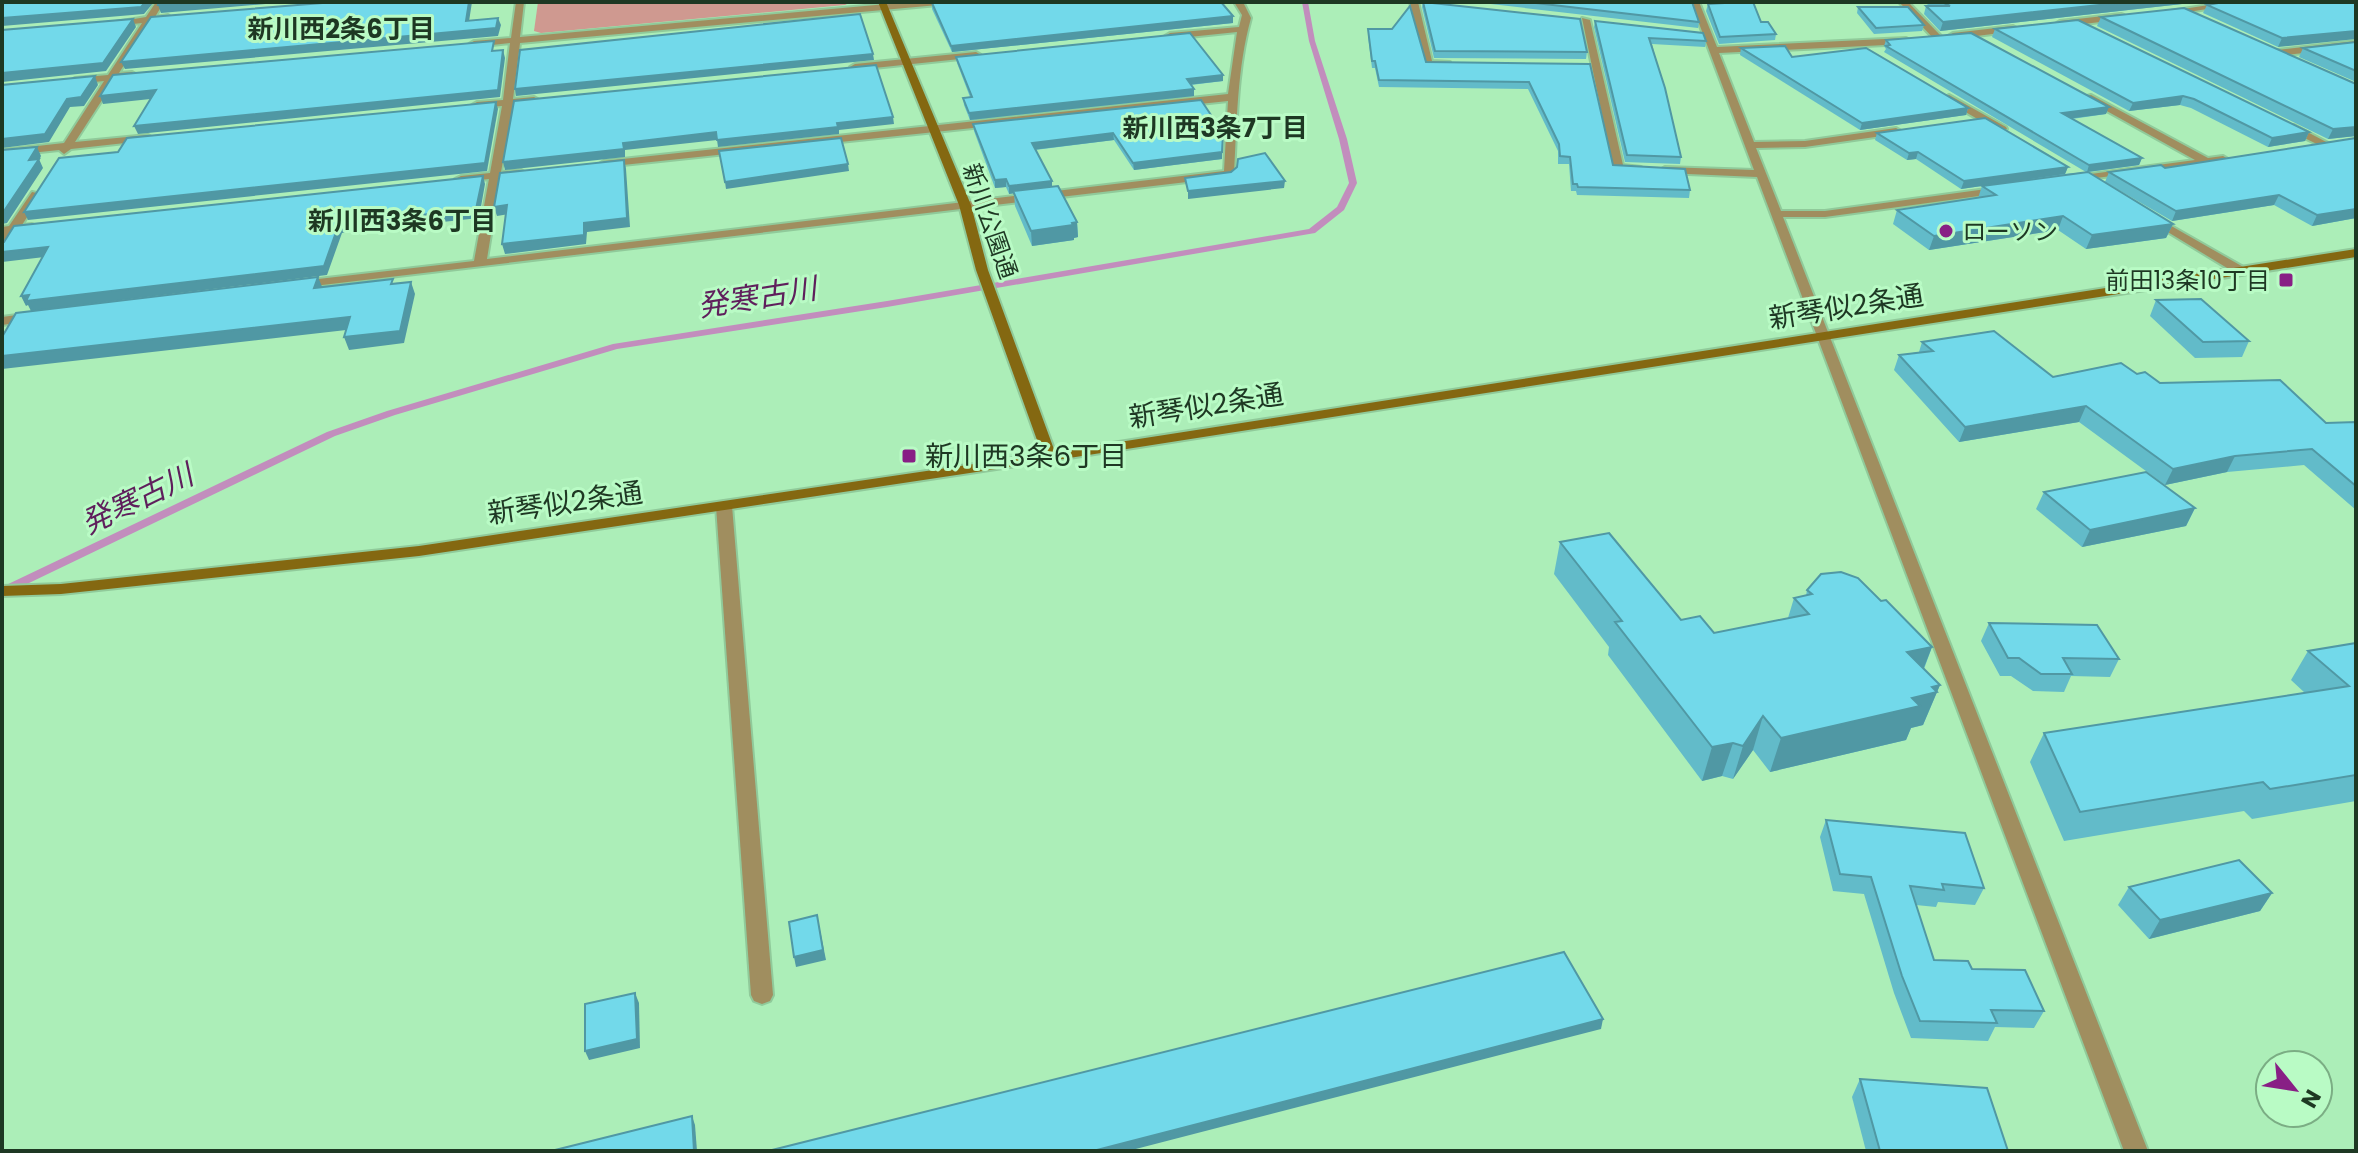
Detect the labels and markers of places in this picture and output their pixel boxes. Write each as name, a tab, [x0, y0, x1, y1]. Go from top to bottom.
place label: ローソン	[1962, 215, 2058, 248]
marker: ローソン	[1937, 222, 1955, 240]
place label: 前田13条10丁目	[2105, 264, 2270, 297]
marker: 前田13条10丁目	[2277, 271, 2295, 289]
place label: 新川西3条6丁目	[925, 437, 1127, 476]
marker: 新川西3条6丁目	[900, 447, 918, 465]

